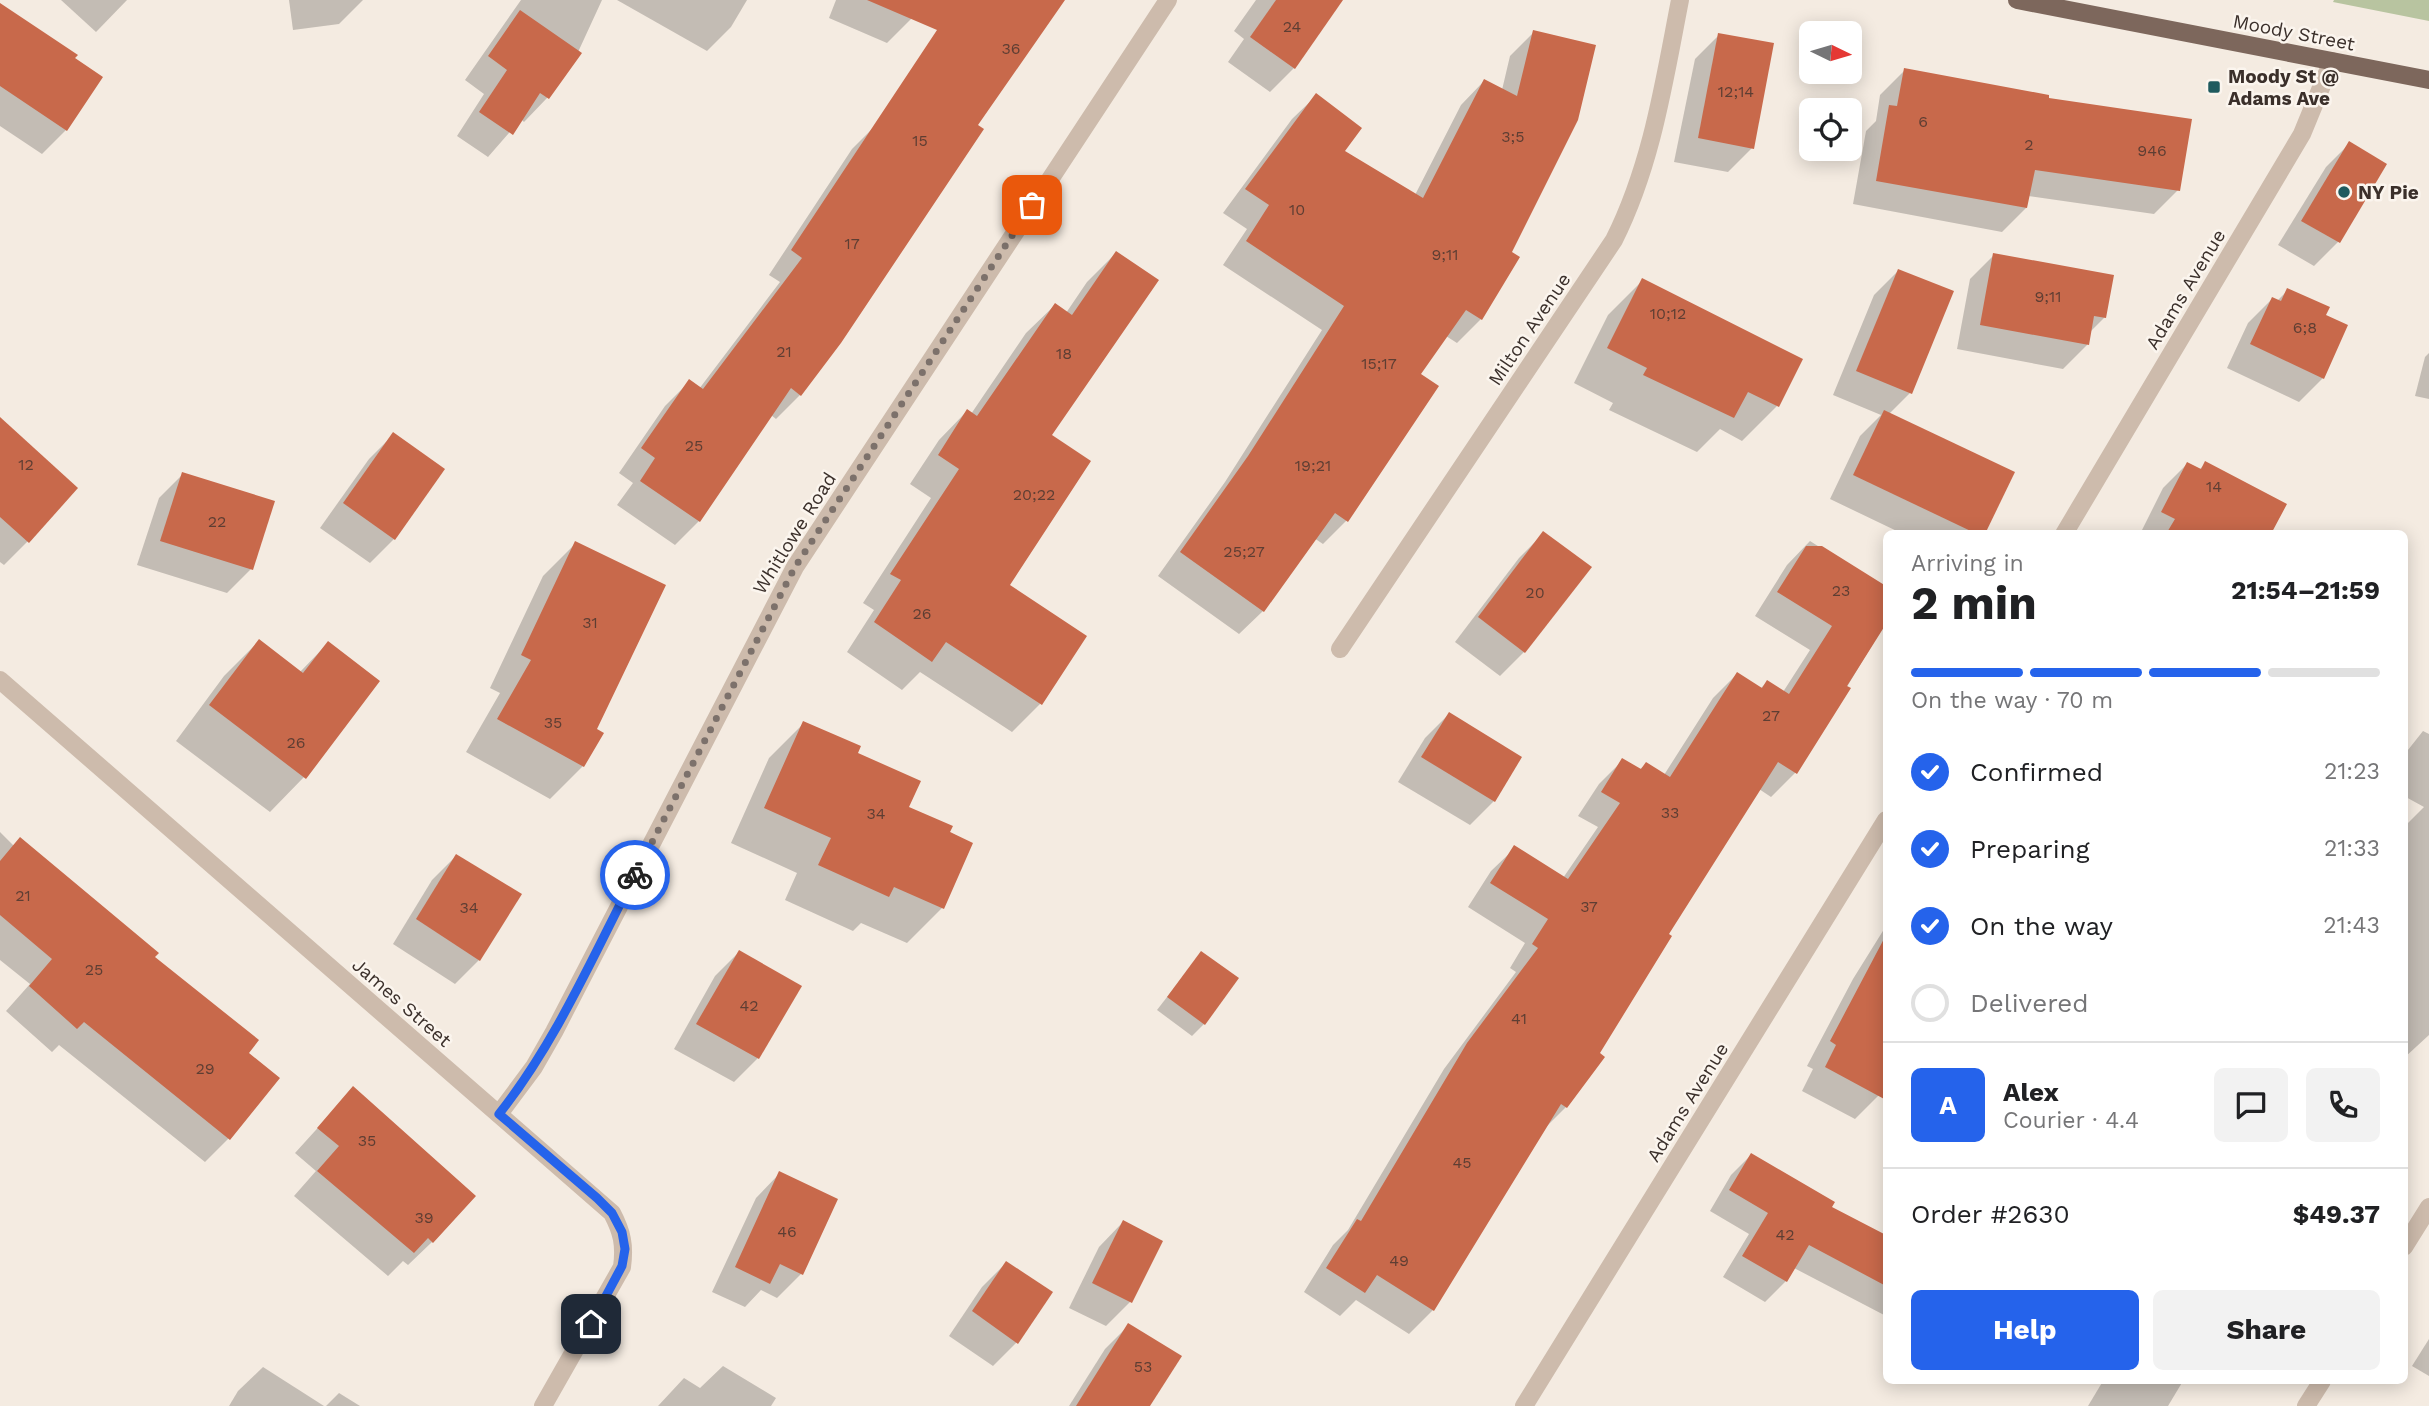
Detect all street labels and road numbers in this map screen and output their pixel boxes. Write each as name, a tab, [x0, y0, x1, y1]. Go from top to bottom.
street label: Moody Street	[2231, 9, 2357, 56]
street label: Adams Avenue	[2141, 225, 2230, 354]
street label: Milton Avenue	[1483, 269, 1576, 390]
street label: Whitlowe Road	[748, 468, 841, 598]
street label: James Street	[347, 953, 456, 1052]
street label: Adams Avenue	[1642, 1038, 1733, 1166]

